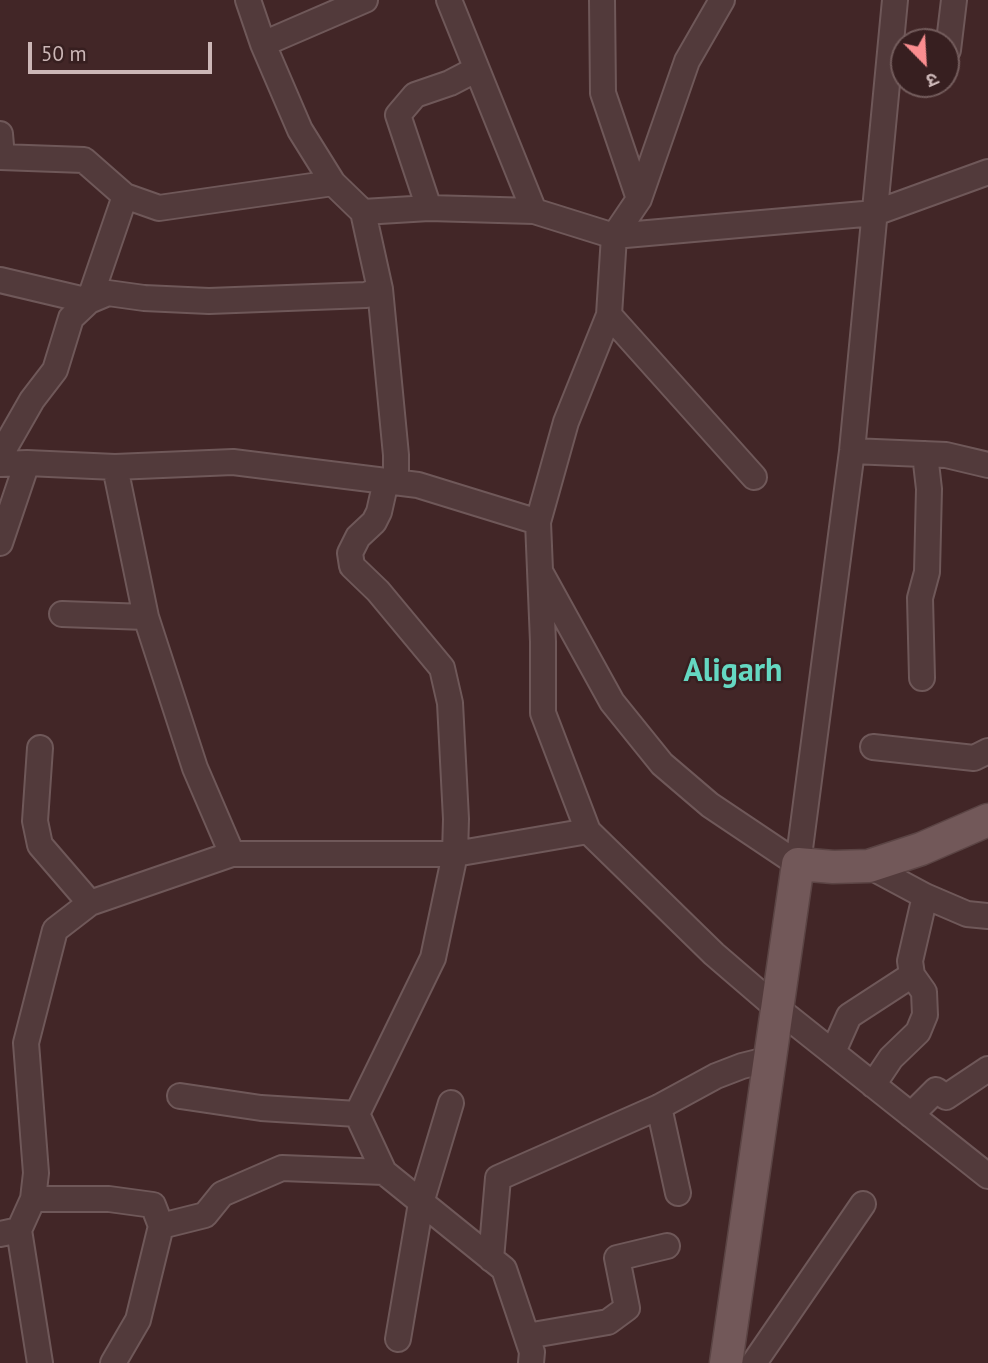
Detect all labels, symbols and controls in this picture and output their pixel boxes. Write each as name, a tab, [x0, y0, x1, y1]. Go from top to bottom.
scale bar	[32, 28, 215, 72]
north arrow	[890, 28, 960, 98]
text: 50 m	[41, 40, 87, 67]
text: उ	[923, 67, 943, 94]
district label: Aligarh	[683, 653, 783, 691]

